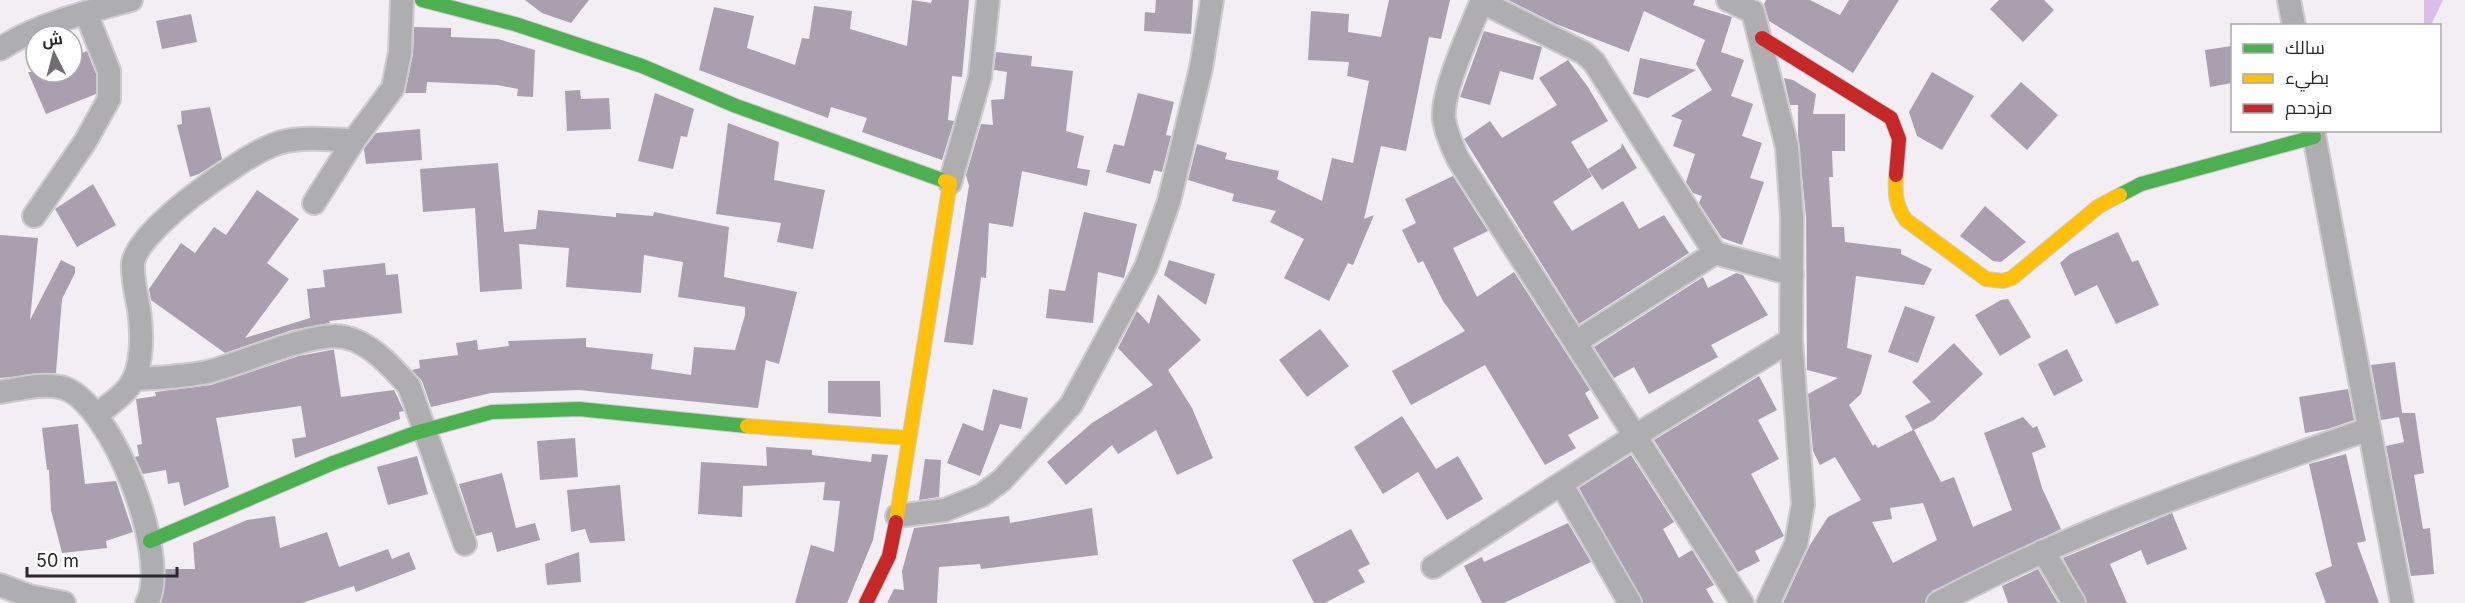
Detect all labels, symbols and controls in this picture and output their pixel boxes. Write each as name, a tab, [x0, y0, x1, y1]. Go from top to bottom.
north arrow	[24, 24, 84, 84]
legend	[2231, 24, 2441, 132]
text: ش	[41, 28, 64, 50]
text: سالك	[2285, 37, 2325, 58]
text: بطيء	[2285, 67, 2329, 92]
text: مزدحم	[2285, 97, 2333, 120]
scale bar	[27, 540, 177, 578]
text: 50 m	[36, 550, 79, 571]

